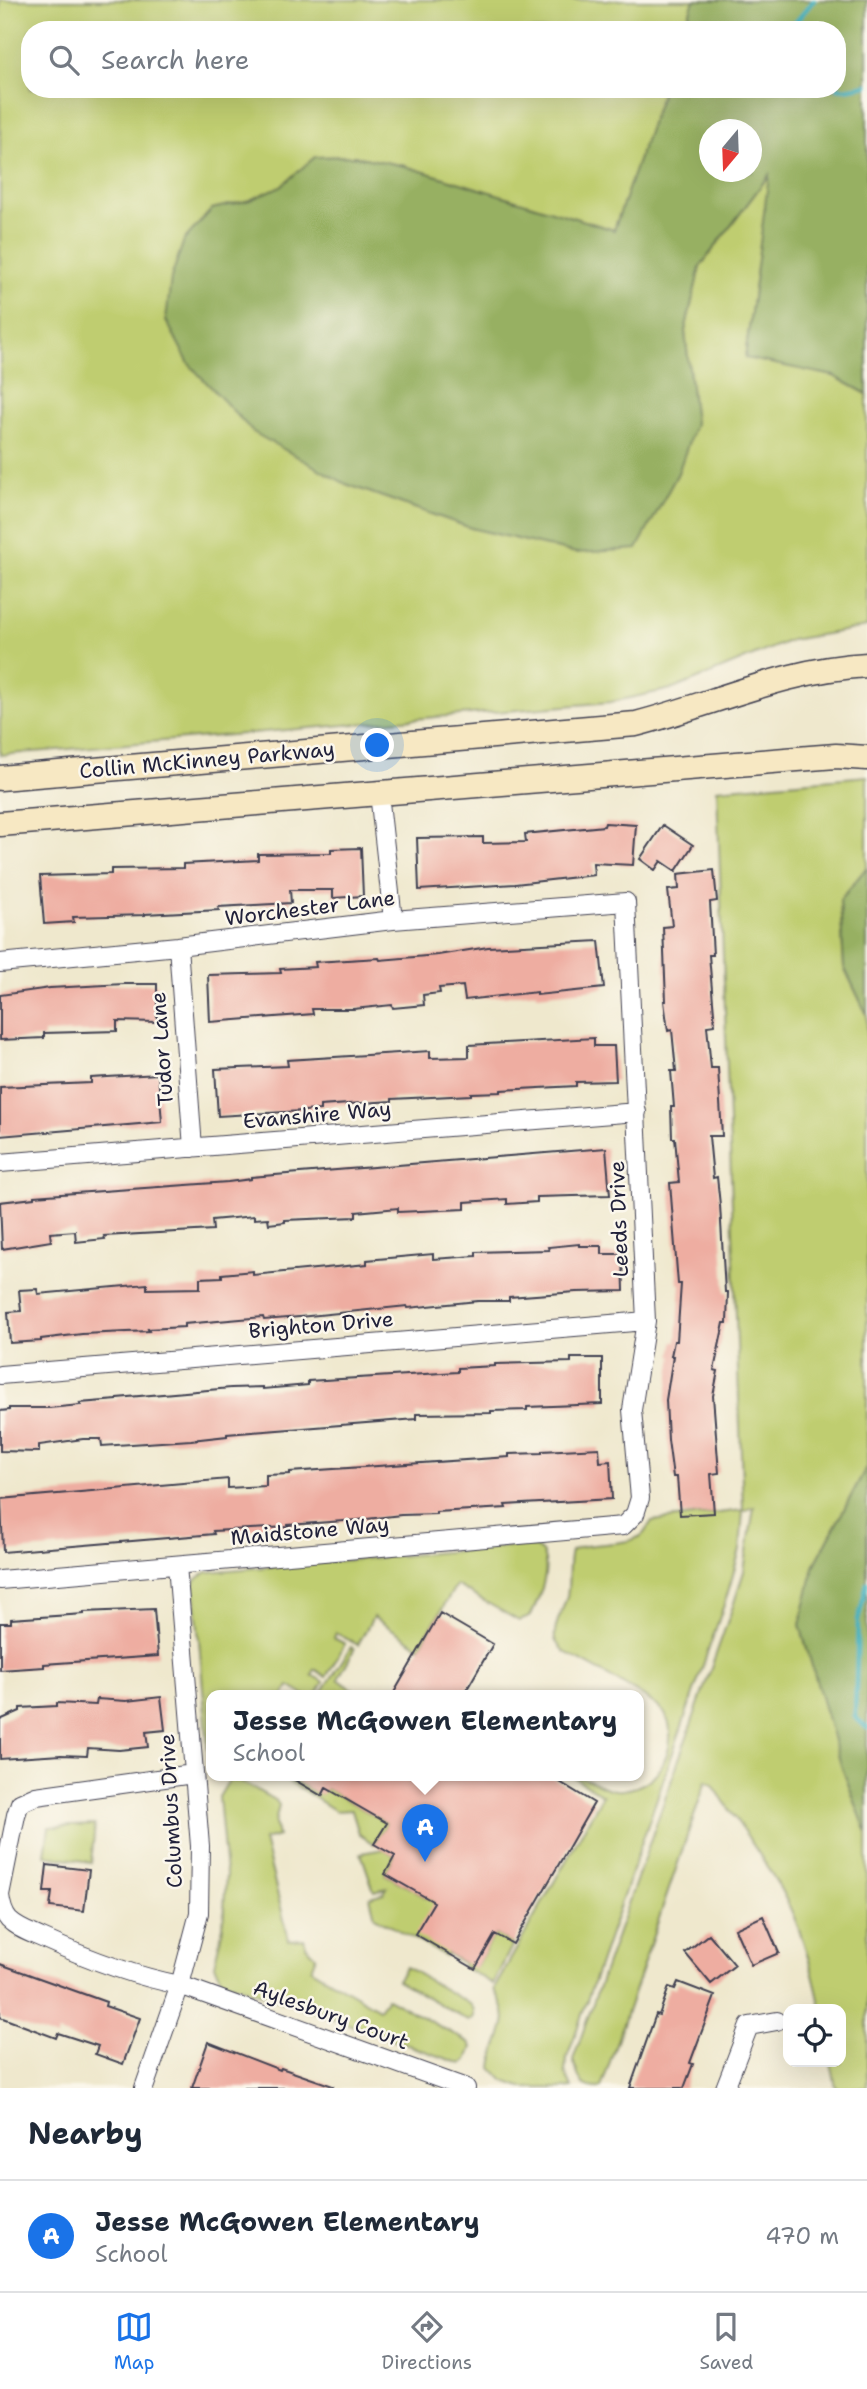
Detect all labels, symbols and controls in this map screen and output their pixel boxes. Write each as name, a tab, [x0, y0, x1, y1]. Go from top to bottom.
search box	[21, 21, 846, 98]
icon: search	[45, 41, 83, 79]
text: Search here	[101, 42, 250, 77]
north arrow	[699, 119, 762, 182]
your location	[360, 728, 394, 762]
street label: Collin McKinney Parkway	[78, 735, 336, 785]
street label: Worchester Lane	[223, 884, 397, 932]
street label: Tudor Lane	[144, 991, 180, 1107]
street label: Evanshire Way	[242, 1095, 392, 1135]
street label: Leeds Drive	[603, 1160, 635, 1278]
street label: Brighton Drive	[247, 1305, 395, 1345]
street label: Maidstone Way	[230, 1510, 390, 1552]
popup	[206, 1690, 644, 1781]
text: Jesse McGowen Elementary	[233, 1703, 617, 1738]
street label: Columbus Drive	[153, 1733, 189, 1889]
text: School	[233, 1738, 305, 1768]
pin: A	[402, 1804, 448, 1862]
street label: Aylesbury Court	[249, 1974, 413, 2056]
map controls	[783, 2004, 846, 2067]
button: locate	[783, 2004, 846, 2067]
text: Nearby	[28, 2113, 143, 2154]
text: Jesse McGowen Elementary	[95, 2204, 480, 2239]
text: A	[42, 2221, 60, 2251]
text: 470 m	[765, 2221, 839, 2251]
text: School	[95, 2239, 167, 2269]
tab: Map	[114, 2308, 154, 2375]
tab: Directions	[382, 2308, 472, 2375]
tab: Saved	[699, 2308, 753, 2375]

